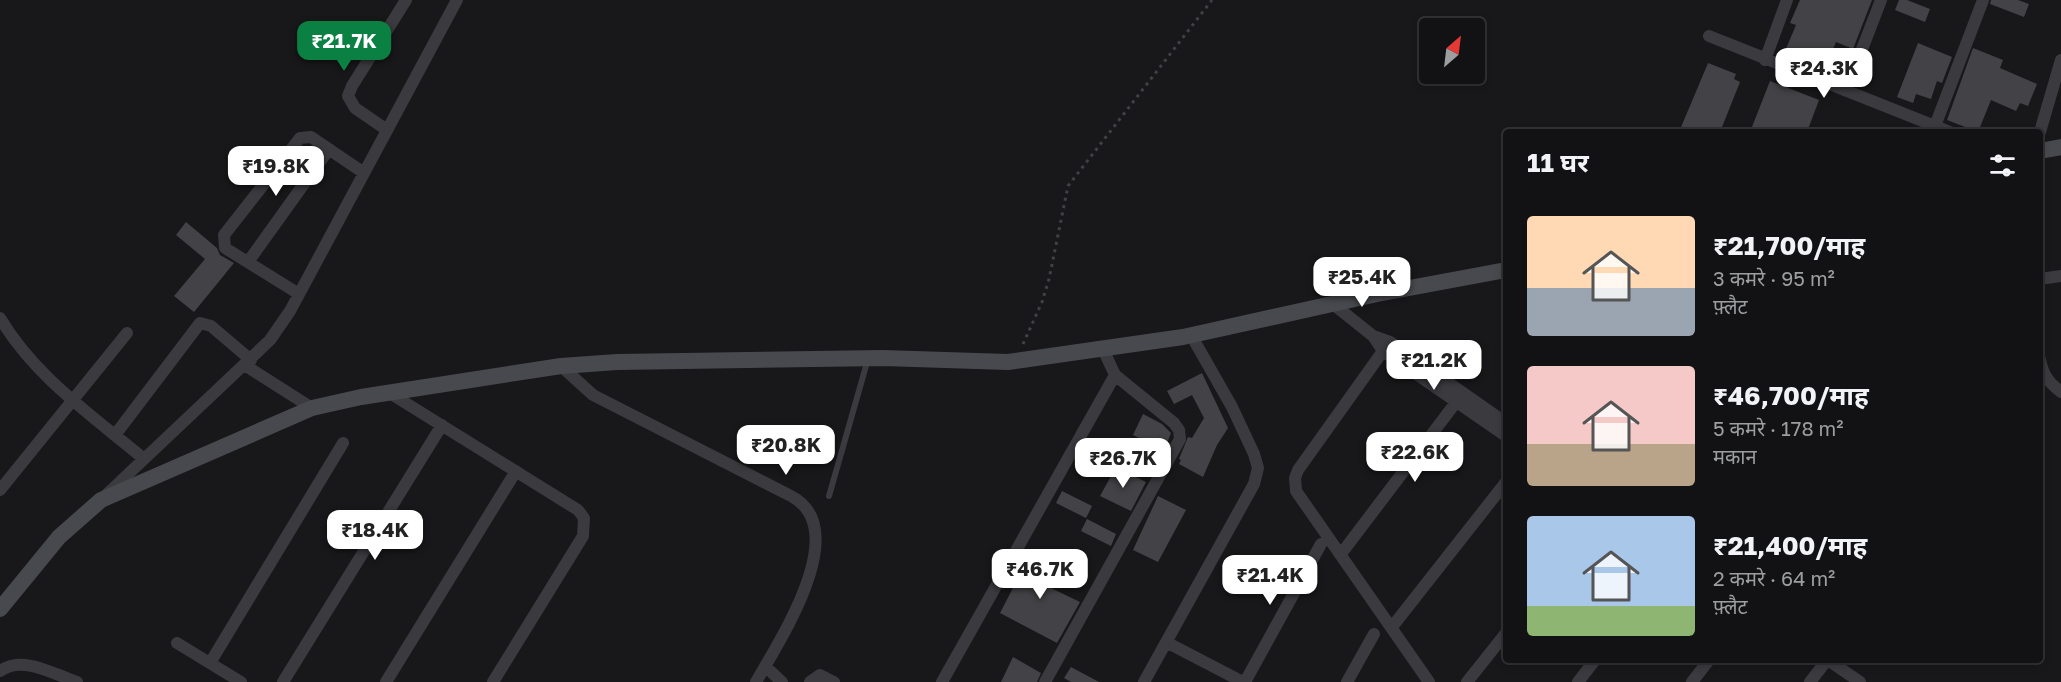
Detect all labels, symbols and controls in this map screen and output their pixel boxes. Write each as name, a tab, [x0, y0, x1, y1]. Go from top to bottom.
north arrow	[1419, 18, 1485, 84]
map controls	[1419, 18, 1485, 84]
pin: ₹21.7K	[295, 21, 393, 72]
text: ₹21.7K	[311, 28, 377, 52]
pin: ₹24.3K	[1775, 48, 1873, 99]
text: ₹24.3K	[1789, 55, 1859, 79]
pin: ₹19.8K	[227, 146, 325, 197]
text: 11 घर	[1527, 147, 1589, 178]
icon: filters	[1986, 149, 2019, 182]
text: ₹19.8K	[242, 153, 310, 177]
text: ₹21,700/माह	[1713, 230, 1865, 261]
icon: home	[1575, 240, 1647, 312]
pin: ₹25.4K	[1313, 257, 1411, 308]
text: ₹25.4K	[1327, 264, 1397, 288]
text: 3 कमरे · 95 m²	[1713, 266, 1835, 290]
text: फ़्लैट	[1713, 294, 1748, 318]
pin: ₹21.2K	[1385, 340, 1483, 391]
text: ₹21.2K	[1400, 347, 1468, 371]
text: ₹46,700/माह	[1713, 380, 1869, 411]
icon: home	[1575, 390, 1647, 462]
text: 5 कमरे · 178 m²	[1713, 416, 1844, 440]
pin: ₹20.8K	[737, 425, 835, 476]
text: ₹20.8K	[751, 432, 821, 456]
pin: ₹22.6K	[1366, 432, 1464, 483]
pin: ₹26.7K	[1074, 438, 1172, 489]
text: ₹22.6K	[1380, 439, 1450, 463]
text: मकान	[1713, 444, 1757, 468]
text: ₹26.7K	[1089, 445, 1157, 469]
pin: ₹18.4K	[326, 510, 424, 561]
text: ₹18.4K	[341, 517, 409, 541]
text: ₹21,400/माह	[1713, 530, 1867, 561]
icon: home	[1575, 540, 1647, 612]
pin: ₹46.7K	[991, 549, 1089, 600]
pin: ₹21.4K	[1221, 555, 1319, 606]
text: ₹46.7K	[1006, 556, 1074, 580]
text: ₹21.4K	[1236, 562, 1304, 586]
text: 2 कमरे · 64 m²	[1713, 566, 1835, 590]
text: फ़्लैट	[1713, 594, 1748, 618]

